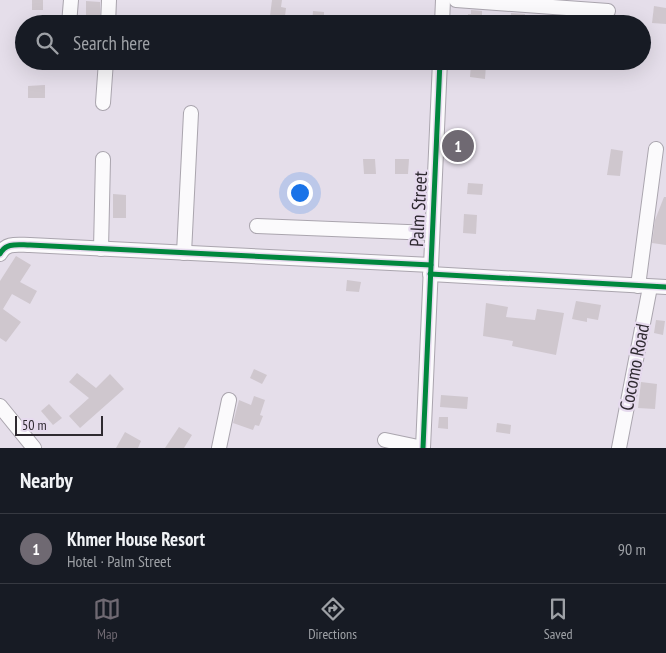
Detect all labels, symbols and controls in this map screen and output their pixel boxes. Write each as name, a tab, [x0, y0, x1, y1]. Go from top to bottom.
search box	[15, 15, 651, 70]
icon: search	[33, 29, 61, 57]
text: Search here	[73, 31, 150, 55]
pin: 1	[442, 127, 474, 165]
street label: Palm Street	[404, 170, 432, 247]
your location	[287, 180, 313, 206]
street label: Cocomo Road	[614, 321, 654, 413]
scale bar	[15, 413, 102, 436]
text: 50 m	[22, 416, 47, 434]
text: Nearby	[20, 467, 73, 494]
text: Khmer House Resort	[67, 527, 205, 551]
text: 1	[32, 539, 40, 559]
text: 90 m	[618, 539, 646, 559]
text: Hotel · Palm Street	[67, 551, 171, 571]
tab: Map	[93, 595, 121, 643]
tab: Directions	[308, 595, 357, 643]
tab: Saved	[544, 595, 573, 643]

